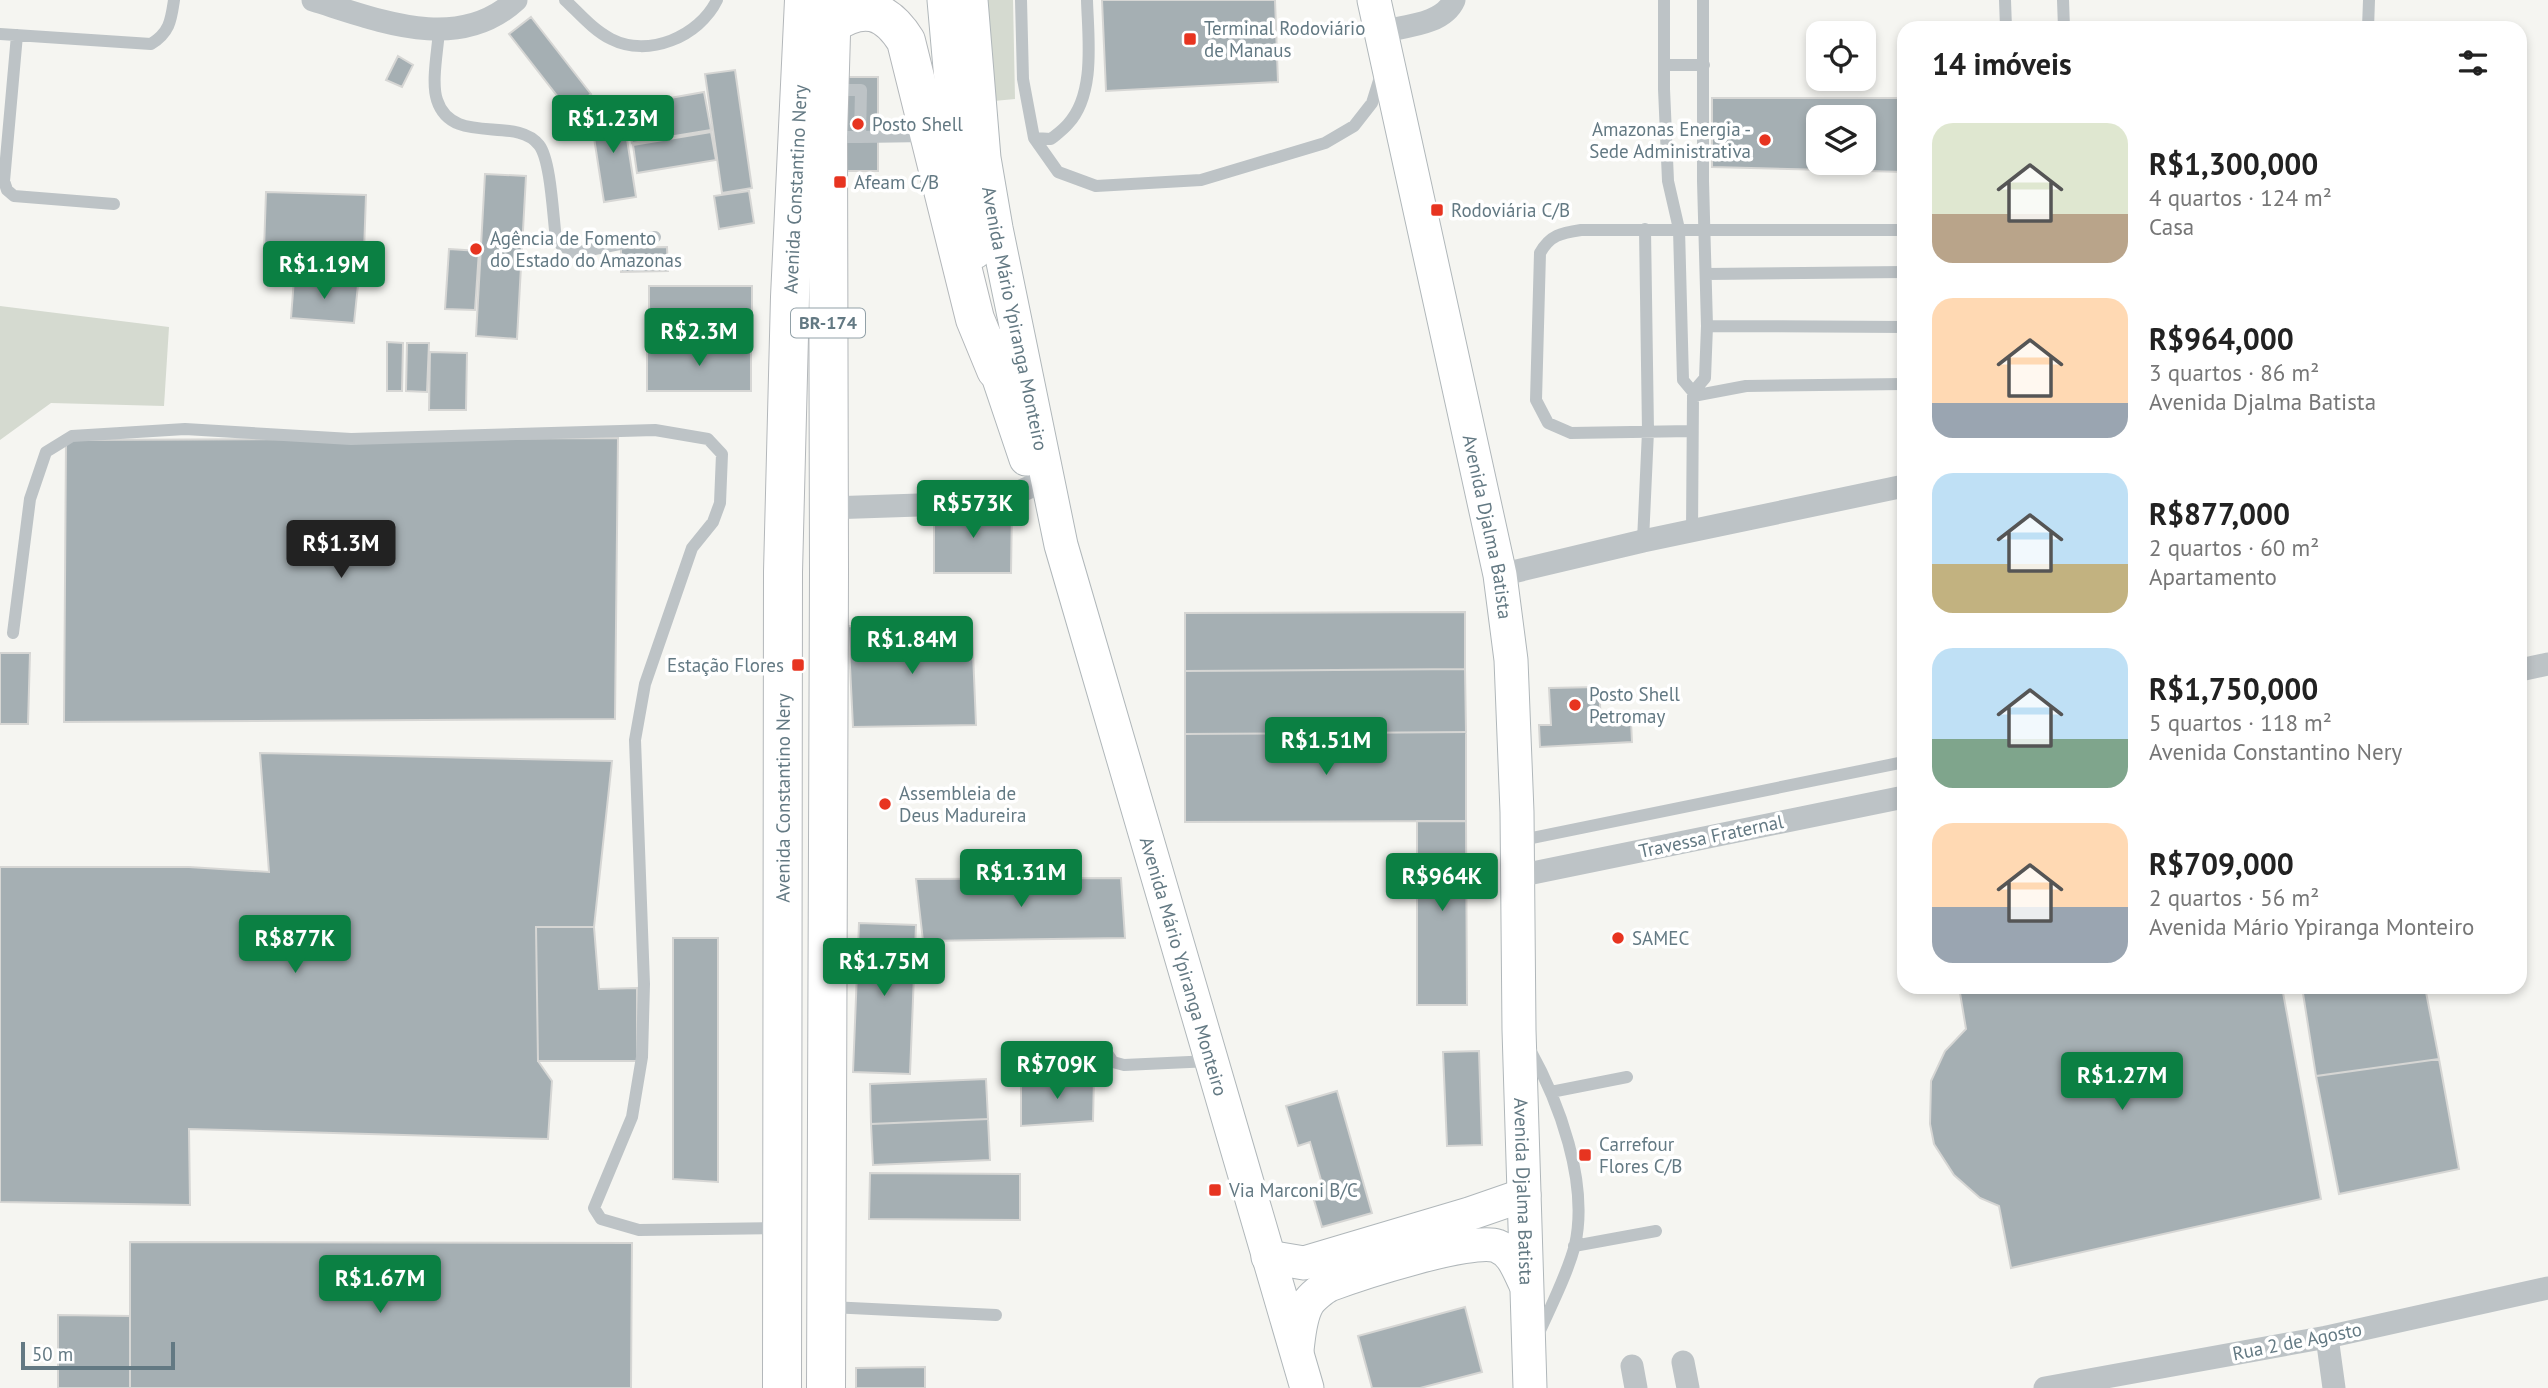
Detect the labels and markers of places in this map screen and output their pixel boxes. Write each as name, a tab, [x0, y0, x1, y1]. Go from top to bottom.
place label: Terminal Rodoviário de Manaus	[1204, 16, 1365, 62]
marker: Terminal Rodoviário de Manaus	[1182, 31, 1198, 47]
pin: R$1.23M	[548, 96, 678, 155]
place label: Posto Shell	[872, 112, 963, 136]
marker: Posto Shell	[850, 116, 866, 132]
place label: Amazonas Energia - Sede Administrativa	[1589, 117, 1751, 163]
marker: Amazonas Energia - Sede Administrativa	[1757, 132, 1773, 148]
place label: Afeam C/B	[854, 170, 939, 194]
marker: Afeam C/B	[832, 174, 848, 190]
place label: Rodoviária C/B	[1451, 198, 1570, 222]
marker: Rodoviária C/B	[1429, 202, 1445, 218]
place label: Agência de Fomento do Estado do Amazonas	[490, 226, 682, 272]
marker: Agência de Fomento do Estado do Amazonas	[468, 241, 484, 257]
pin: R$1.19M	[259, 242, 389, 301]
pin: R$2.3M	[642, 308, 756, 368]
pin: R$573K	[916, 480, 1030, 540]
pin: R$1.3M	[284, 520, 398, 580]
pin: R$1.84M	[847, 616, 977, 676]
place label: Estação Flores	[667, 653, 784, 677]
marker: Estação Flores	[790, 657, 806, 673]
place label: Posto Shell Petromay	[1589, 682, 1680, 728]
marker: Posto Shell Petromay	[1567, 697, 1583, 713]
pin: R$1.51M	[1261, 718, 1391, 777]
place label: Assembleia de Deus Madureira	[899, 781, 1026, 827]
marker: Assembleia de Deus Madureira	[877, 796, 893, 812]
pin: R$1.31M	[956, 850, 1086, 909]
pin: R$964K	[1385, 853, 1499, 913]
pin: R$877K	[238, 916, 352, 975]
place label: SAMEC	[1632, 926, 1689, 950]
marker: SAMEC	[1610, 930, 1626, 946]
pin: R$1.75M	[819, 939, 949, 998]
pin: R$709K	[1000, 1042, 1114, 1101]
pin: R$1.27M	[2057, 1052, 2187, 1112]
place label: Carrefour Flores C/B	[1599, 1132, 1682, 1178]
marker: Carrefour Flores C/B	[1577, 1147, 1593, 1163]
place label: Via Marconi B/C	[1228, 1178, 1358, 1202]
marker: Via Marconi B/C	[1207, 1182, 1223, 1198]
pin: R$1.67M	[315, 1256, 445, 1315]

